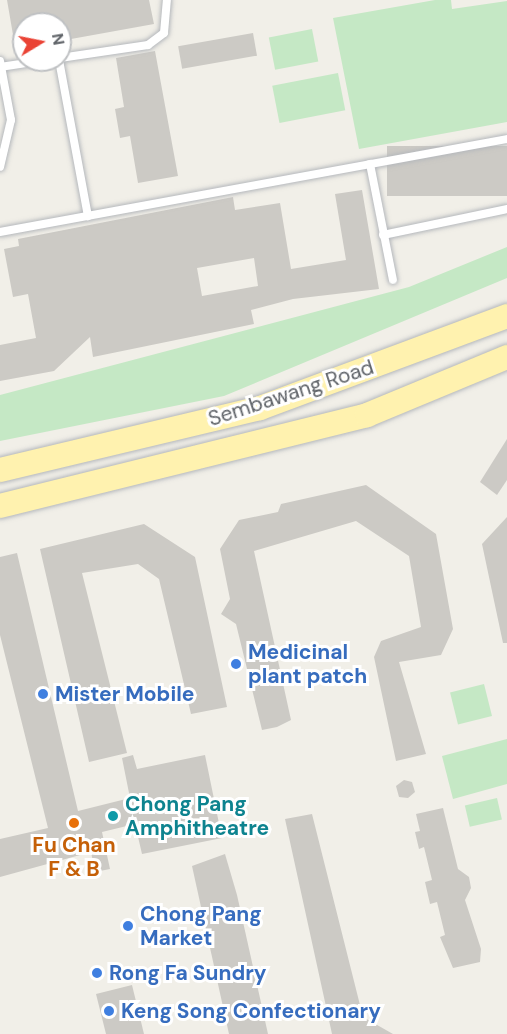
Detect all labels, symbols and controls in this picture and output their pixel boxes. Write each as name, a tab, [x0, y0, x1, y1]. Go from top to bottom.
north arrow	[12, 12, 72, 72]
text: N	[47, 32, 70, 47]
street label: Sembawang Road	[205, 354, 377, 432]
place label: Medicinal plant patch	[248, 639, 367, 689]
marker: Medicinal plant patch	[229, 657, 243, 671]
place label: Mister Mobile	[55, 681, 194, 707]
marker: Mister Mobile	[36, 687, 50, 701]
place label: Chong Pang Amphitheatre	[125, 791, 269, 841]
marker: Chong Pang Amphitheatre	[106, 809, 120, 823]
marker: Fu Chan F & B	[67, 816, 81, 830]
place label: Fu Chan F & B	[32, 832, 116, 882]
place label: Chong Pang Market	[140, 901, 262, 951]
marker: Chong Pang Market	[121, 919, 135, 933]
place label: Rong Fa Sundry	[109, 960, 266, 986]
marker: Rong Fa Sundry	[90, 966, 104, 980]
place label: Keng Song Confectionary	[121, 998, 381, 1024]
marker: Keng Song Confectionary	[102, 1004, 116, 1018]

